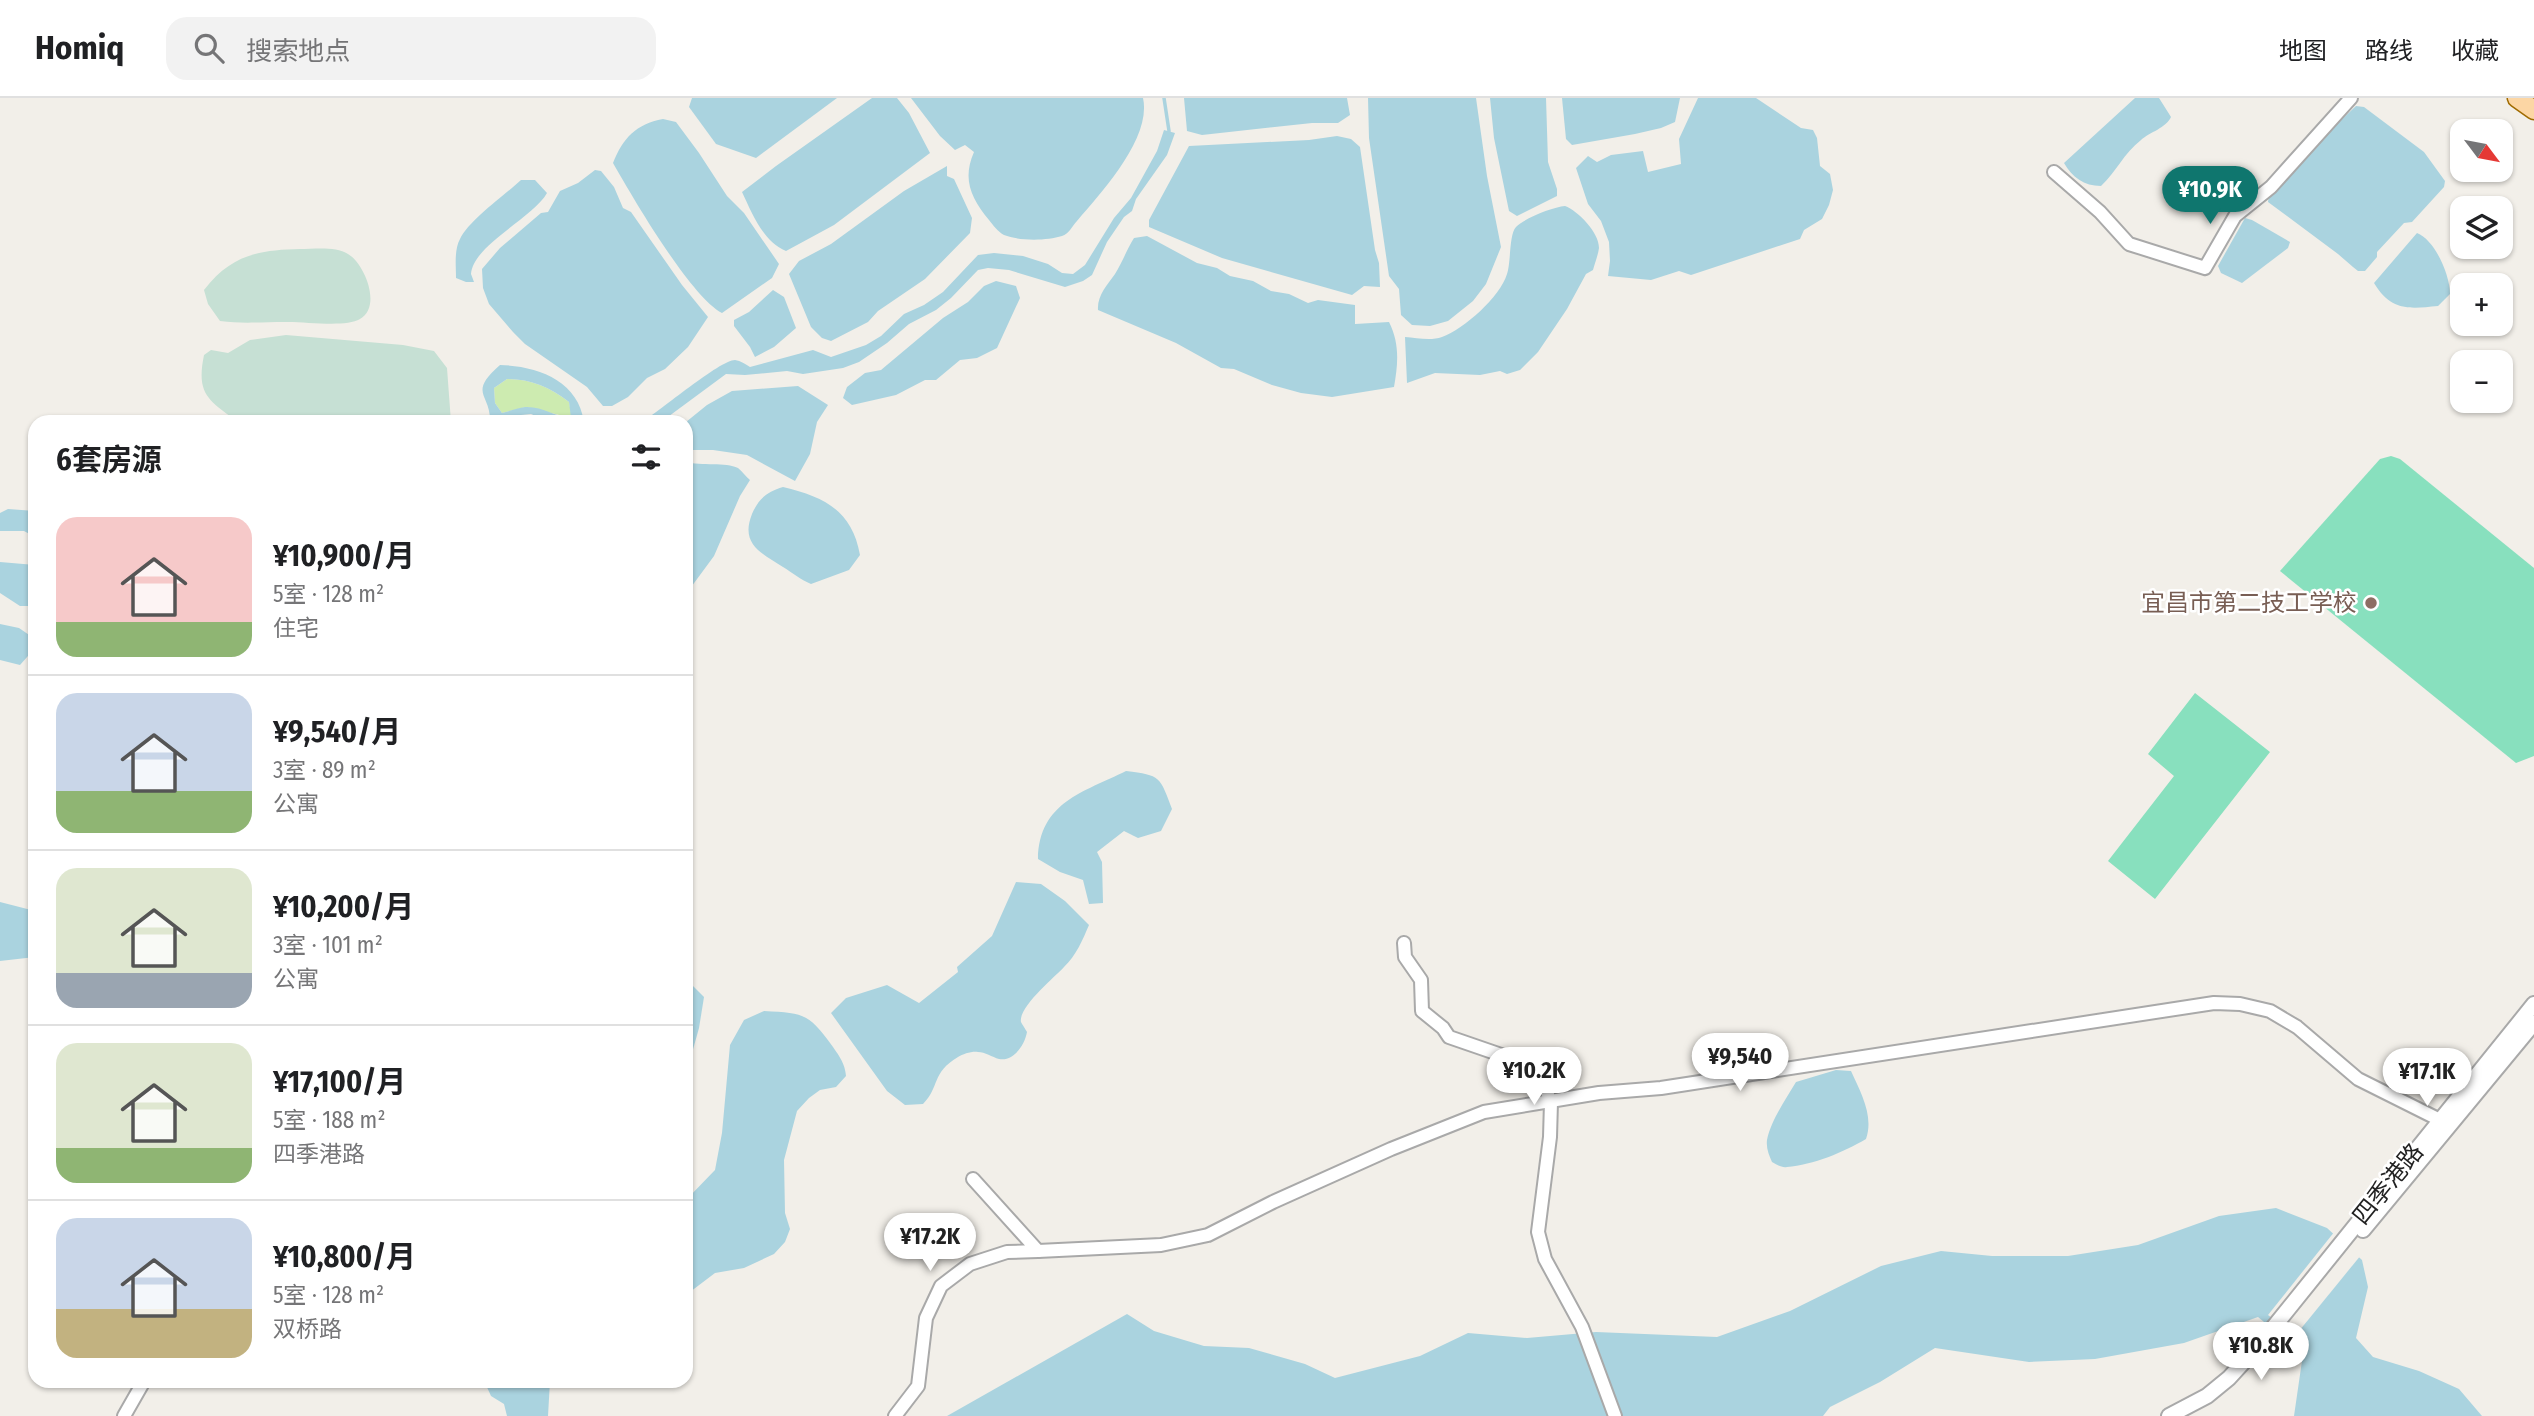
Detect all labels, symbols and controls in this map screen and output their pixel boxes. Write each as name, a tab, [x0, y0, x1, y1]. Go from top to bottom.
search box	[166, 17, 656, 80]
text: Homiq	[35, 28, 124, 68]
icon: search	[190, 29, 228, 67]
text: 搜索地点	[246, 36, 350, 67]
text: 地图	[2279, 37, 2327, 65]
text: 路线	[2365, 37, 2413, 65]
text: 收藏	[2451, 37, 2499, 65]
north arrow	[2450, 119, 2513, 182]
map controls	[2450, 119, 2513, 413]
pin: ¥10.9K	[2153, 166, 2267, 226]
text: ¥10.9K	[2178, 175, 2242, 203]
button: layers	[2450, 196, 2513, 259]
button: +	[2450, 273, 2513, 336]
button: −	[2450, 350, 2513, 413]
icon: filters	[627, 438, 665, 476]
text: 6套房源	[56, 442, 162, 478]
text: ¥10,900/月	[273, 538, 415, 574]
icon: home	[112, 545, 196, 629]
text: 5室 · 128 m²	[273, 580, 384, 608]
place label: 宜昌市第二技工学校	[2141, 589, 2357, 617]
marker: 宜昌市第二技工学校	[2363, 595, 2379, 611]
text: 住宅	[273, 614, 319, 642]
text: ¥9,540/月	[273, 714, 401, 750]
icon: home	[112, 721, 196, 805]
text: 3室 · 89 m²	[273, 756, 376, 784]
text: 公寓	[273, 790, 319, 818]
text: ¥10,200/月	[273, 889, 414, 925]
icon: home	[112, 896, 196, 980]
text: 3室 · 101 m²	[273, 931, 383, 959]
text: 公寓	[273, 965, 319, 993]
pin: ¥9,540	[1683, 1034, 1797, 1093]
text: ¥9,540	[1708, 1042, 1772, 1070]
pin: ¥10.2K	[1477, 1048, 1591, 1107]
pin: ¥17.1K	[2370, 1048, 2484, 1108]
text: ¥10.2K	[1503, 1056, 1565, 1084]
text: ¥17.1K	[2399, 1057, 2455, 1085]
text: ¥17,100/月	[273, 1064, 406, 1100]
icon: home	[112, 1071, 196, 1155]
text: 5室 · 188 m²	[273, 1106, 386, 1134]
street label: 四季港路	[2347, 1138, 2429, 1230]
text: 四季港路	[273, 1140, 365, 1168]
pin: ¥17.2K	[873, 1214, 987, 1273]
text: ¥17.2K	[900, 1222, 960, 1250]
text: ¥10,800/月	[273, 1239, 416, 1275]
icon: home	[112, 1246, 196, 1330]
text: 5室 · 128 m²	[273, 1281, 384, 1309]
text: 双桥路	[273, 1315, 342, 1343]
pin: ¥10.8K	[2204, 1322, 2318, 1382]
text: ¥10.8K	[2229, 1331, 2293, 1359]

